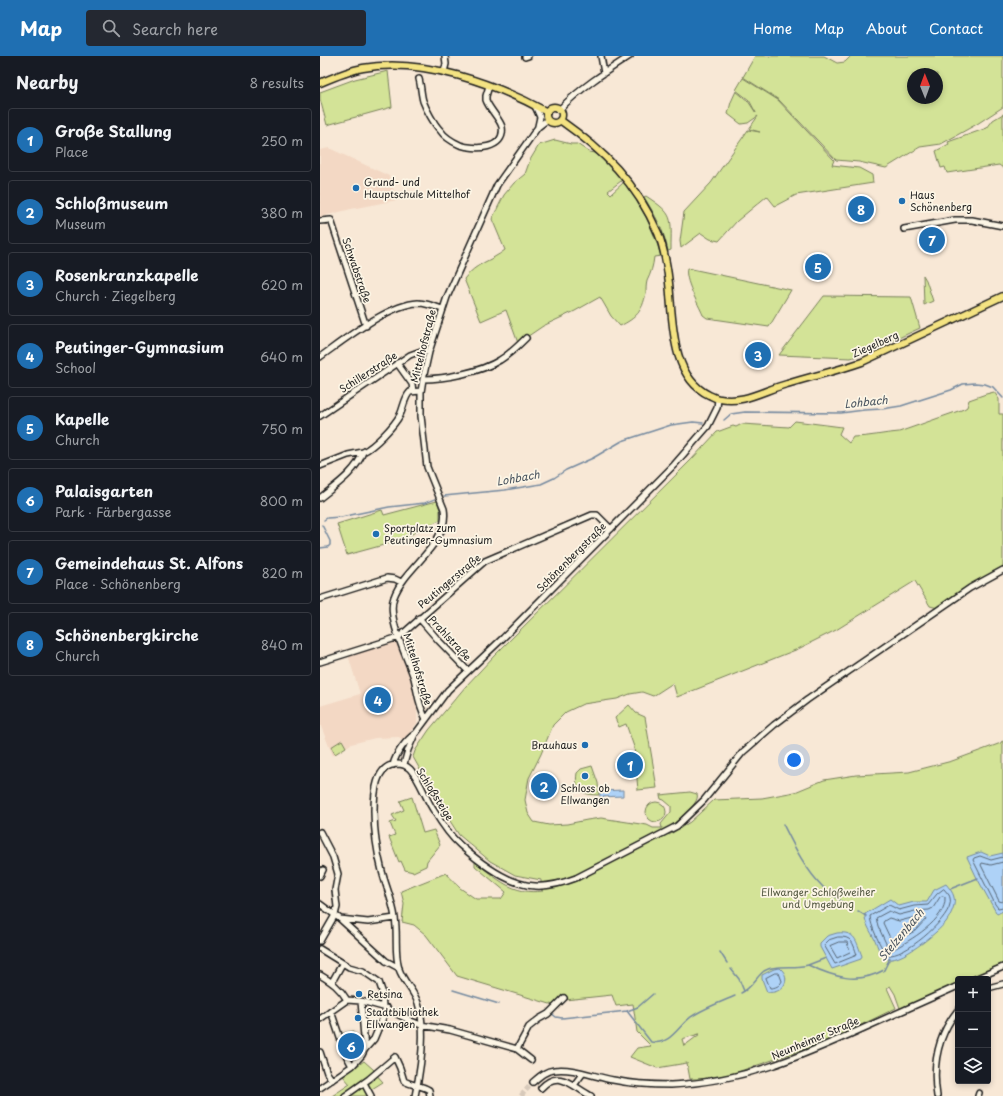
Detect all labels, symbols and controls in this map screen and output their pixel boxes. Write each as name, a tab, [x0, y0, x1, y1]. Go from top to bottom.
search box	[86, 10, 366, 46]
text: Map	[20, 14, 62, 42]
icon: search	[100, 17, 122, 39]
text: Search here	[132, 17, 218, 40]
text: Home	[753, 18, 792, 39]
text: Map	[814, 18, 844, 39]
text: About	[866, 18, 907, 39]
text: Contact	[929, 18, 983, 39]
north arrow	[907, 68, 943, 104]
text: Nearby	[16, 69, 78, 95]
text: 8 results	[250, 73, 304, 92]
text: Große Stallung	[55, 119, 172, 142]
text: 1	[27, 131, 33, 150]
text: 250 m	[261, 131, 303, 150]
text: Place	[55, 142, 88, 161]
place label: Grund- und Hauptschule Mittelhof	[364, 174, 471, 201]
marker: Grund- und Hauptschule Mittelhof	[351, 183, 361, 193]
place label: Haus Schönenberg	[910, 187, 972, 214]
text: Schloßmuseum	[55, 191, 168, 214]
pin: 8	[848, 194, 874, 224]
marker: Haus Schönenberg	[897, 196, 907, 206]
text: 2	[25, 203, 35, 222]
text: 380 m	[260, 203, 303, 222]
text: Museum	[55, 214, 106, 233]
pin: 7	[919, 225, 945, 255]
street label: Schwabstraße	[339, 235, 376, 305]
pin: 5	[805, 252, 831, 282]
text: Rosenkranzkapelle	[55, 263, 198, 286]
text: 3	[26, 275, 34, 294]
text: 620 m	[261, 275, 303, 294]
text: Church · Ziegelberg	[55, 286, 176, 305]
street label: Mittelhofstraße	[406, 308, 439, 384]
street label: Ziegelberg	[849, 327, 901, 360]
text: Peutinger-Gymnasium	[55, 335, 224, 358]
pin: 3	[745, 340, 771, 370]
text: 4	[26, 347, 34, 366]
text: 640 m	[260, 347, 303, 366]
street label: Schillerstraße	[336, 347, 400, 396]
text: School	[55, 358, 96, 377]
water label: Lohbach	[843, 391, 889, 412]
text: Kapelle	[55, 407, 109, 430]
text: 5	[26, 419, 34, 438]
text: 750 m	[262, 419, 303, 438]
text: Church	[55, 430, 100, 449]
water label: Lohbach	[495, 465, 541, 490]
text: Palaisgarten	[55, 479, 153, 502]
text: 6	[25, 491, 35, 510]
text: 800 m	[260, 491, 303, 510]
text: Park · Färbergasse	[55, 502, 171, 521]
street label: Schönenbergstraße	[532, 518, 609, 595]
place label: Sportplatz zum Peutinger-Gymnasium	[384, 520, 492, 548]
marker: Sportplatz zum Peutinger-Gymnasium	[371, 529, 381, 539]
street label: Peutingerstraße	[414, 550, 483, 611]
text: Gemeindehaus St. Alfons	[55, 551, 243, 574]
text: 7	[26, 563, 34, 582]
text: 820 m	[262, 563, 303, 582]
text: Place · Schönenberg	[55, 574, 181, 593]
street label: Prahlstraße	[425, 612, 475, 664]
text: Schönenbergkirche	[55, 623, 199, 646]
street label: Mittelhofstraße	[400, 631, 437, 707]
text: 8	[26, 635, 34, 654]
text: 840 m	[261, 635, 303, 654]
text: Church	[55, 646, 100, 665]
pin: 4	[365, 685, 391, 715]
place label: Brauhaus	[531, 737, 577, 752]
marker: Brauhaus	[580, 740, 590, 750]
pin: 1	[617, 750, 643, 780]
your location	[784, 750, 804, 770]
street label: Schloßsteige	[413, 764, 458, 823]
pin: 2	[531, 771, 557, 801]
marker: Schloss ob Ellwangen	[580, 771, 590, 781]
place label: Schloss ob Ellwangen	[560, 780, 610, 807]
park label: Ellwanger Schloßweiher und Umgebung	[761, 884, 875, 911]
water label: Stelzenbach	[874, 904, 928, 965]
map controls	[955, 976, 991, 1084]
button: +	[955, 976, 991, 1012]
place label: Retsina	[367, 986, 403, 1001]
marker: Retsina	[354, 989, 364, 999]
place label: Stadtbibliothek Ellwangen	[366, 1004, 439, 1031]
street label: Neunheimer Straße	[769, 1012, 861, 1063]
button: −	[955, 1012, 991, 1048]
marker: Stadtbibliothek Ellwangen	[353, 1013, 363, 1023]
pin: 6	[338, 1031, 364, 1061]
button: layers	[955, 1048, 991, 1084]

